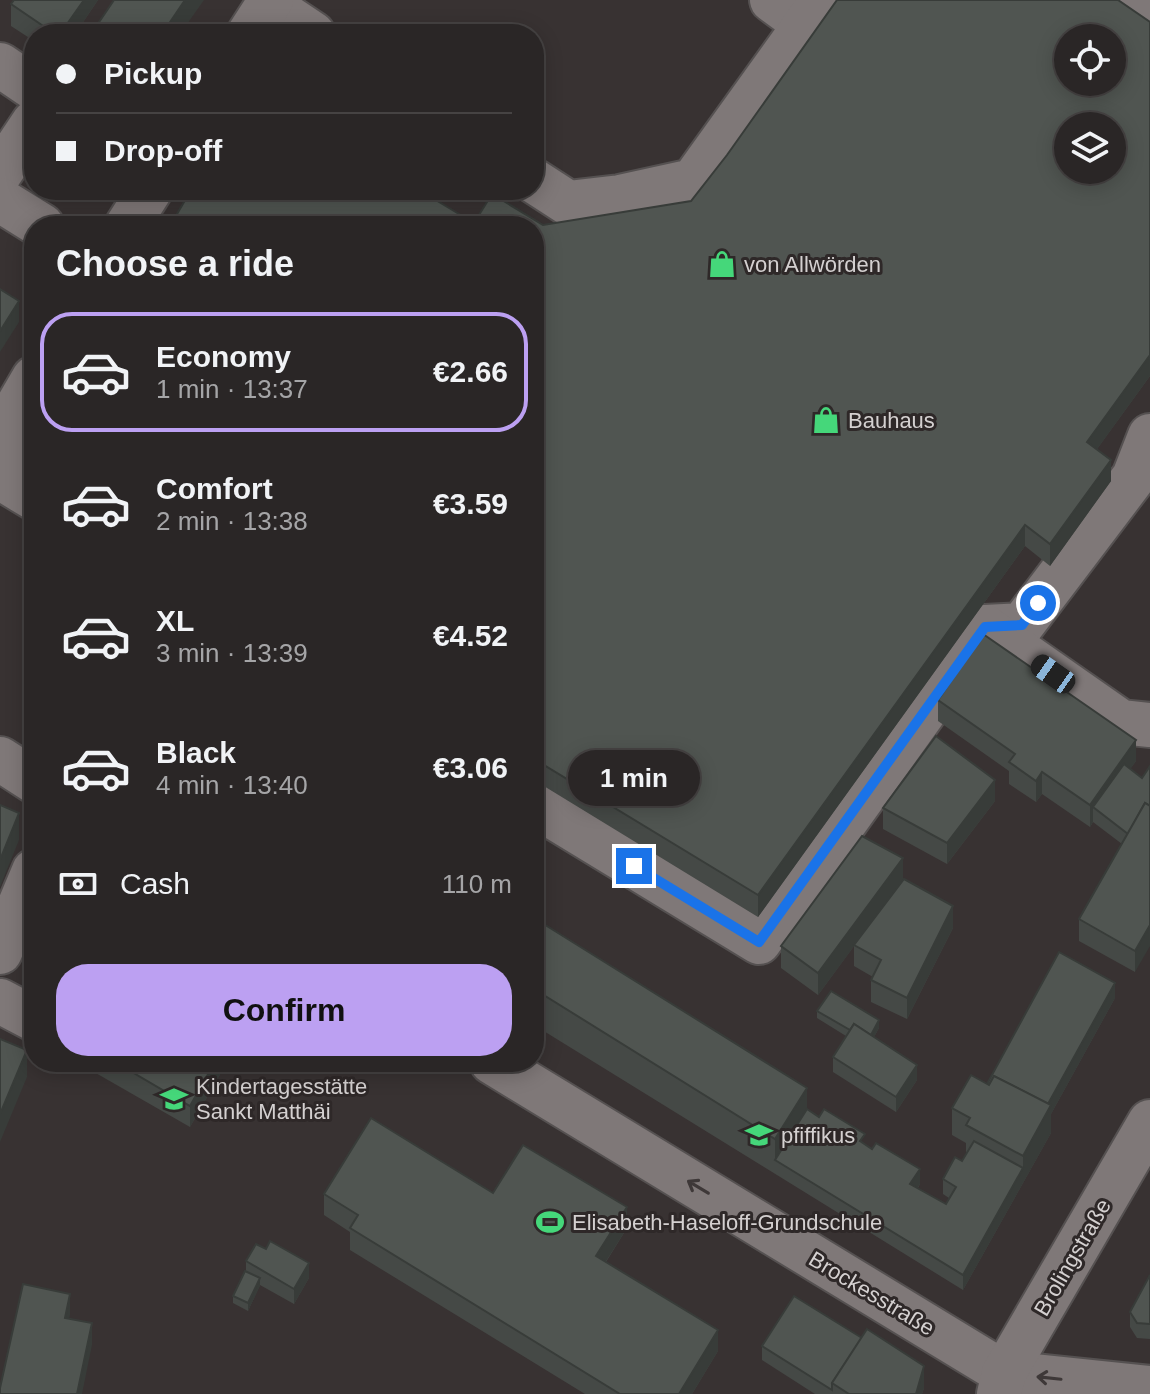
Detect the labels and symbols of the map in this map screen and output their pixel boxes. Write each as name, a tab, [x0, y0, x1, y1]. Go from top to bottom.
shop icon: von Allwörden	[707, 249, 737, 279]
place label: von Allwörden	[744, 252, 881, 277]
shop icon: Bauhaus	[811, 405, 841, 435]
place label: Bauhaus	[848, 408, 935, 433]
route start	[1020, 585, 1056, 621]
car	[1026, 650, 1080, 698]
callout: 1 min	[568, 750, 700, 806]
route end	[616, 848, 652, 884]
place label: Kindertagesstätte Sankt Matthäi	[196, 1074, 367, 1124]
school or university icon: Kindertagesstätte Sankt Matthäi	[159, 1084, 189, 1114]
school or university icon: pfiffikus	[744, 1120, 774, 1150]
place label: pfiffikus	[781, 1123, 855, 1148]
one-way arrow	[687, 1179, 710, 1195]
street label: Brolingstraße	[1029, 1194, 1116, 1320]
sports icon: Elisabeth-Haseloff-Grundschule	[535, 1207, 565, 1237]
place label: Elisabeth-Haseloff-Grundschule	[572, 1210, 882, 1235]
street label: Brockesstraße	[805, 1246, 939, 1341]
one-way arrow	[1036, 1370, 1063, 1385]

